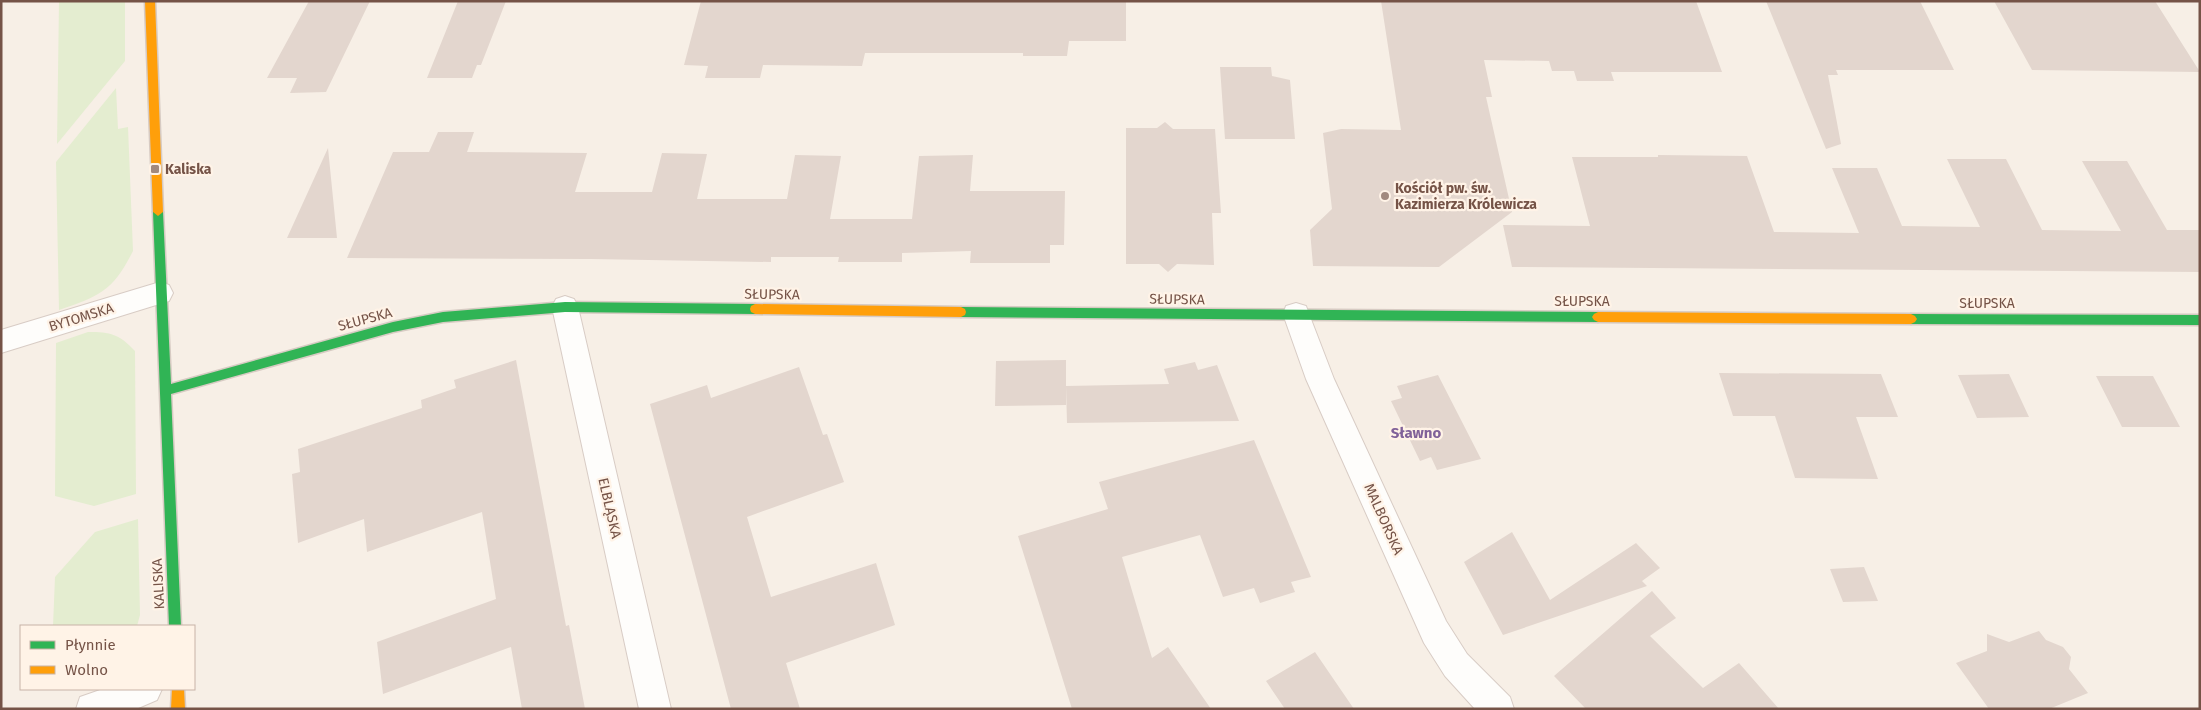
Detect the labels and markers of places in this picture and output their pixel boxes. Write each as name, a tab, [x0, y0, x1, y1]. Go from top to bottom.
place label: Kaliska	[165, 161, 212, 178]
marker: Kaliska	[149, 163, 161, 175]
place label: Kościół pw. św. Kazimierza Królewicza	[1395, 180, 1537, 213]
marker: Kościół pw. św. Kazimierza Królewicza	[1379, 190, 1391, 202]

